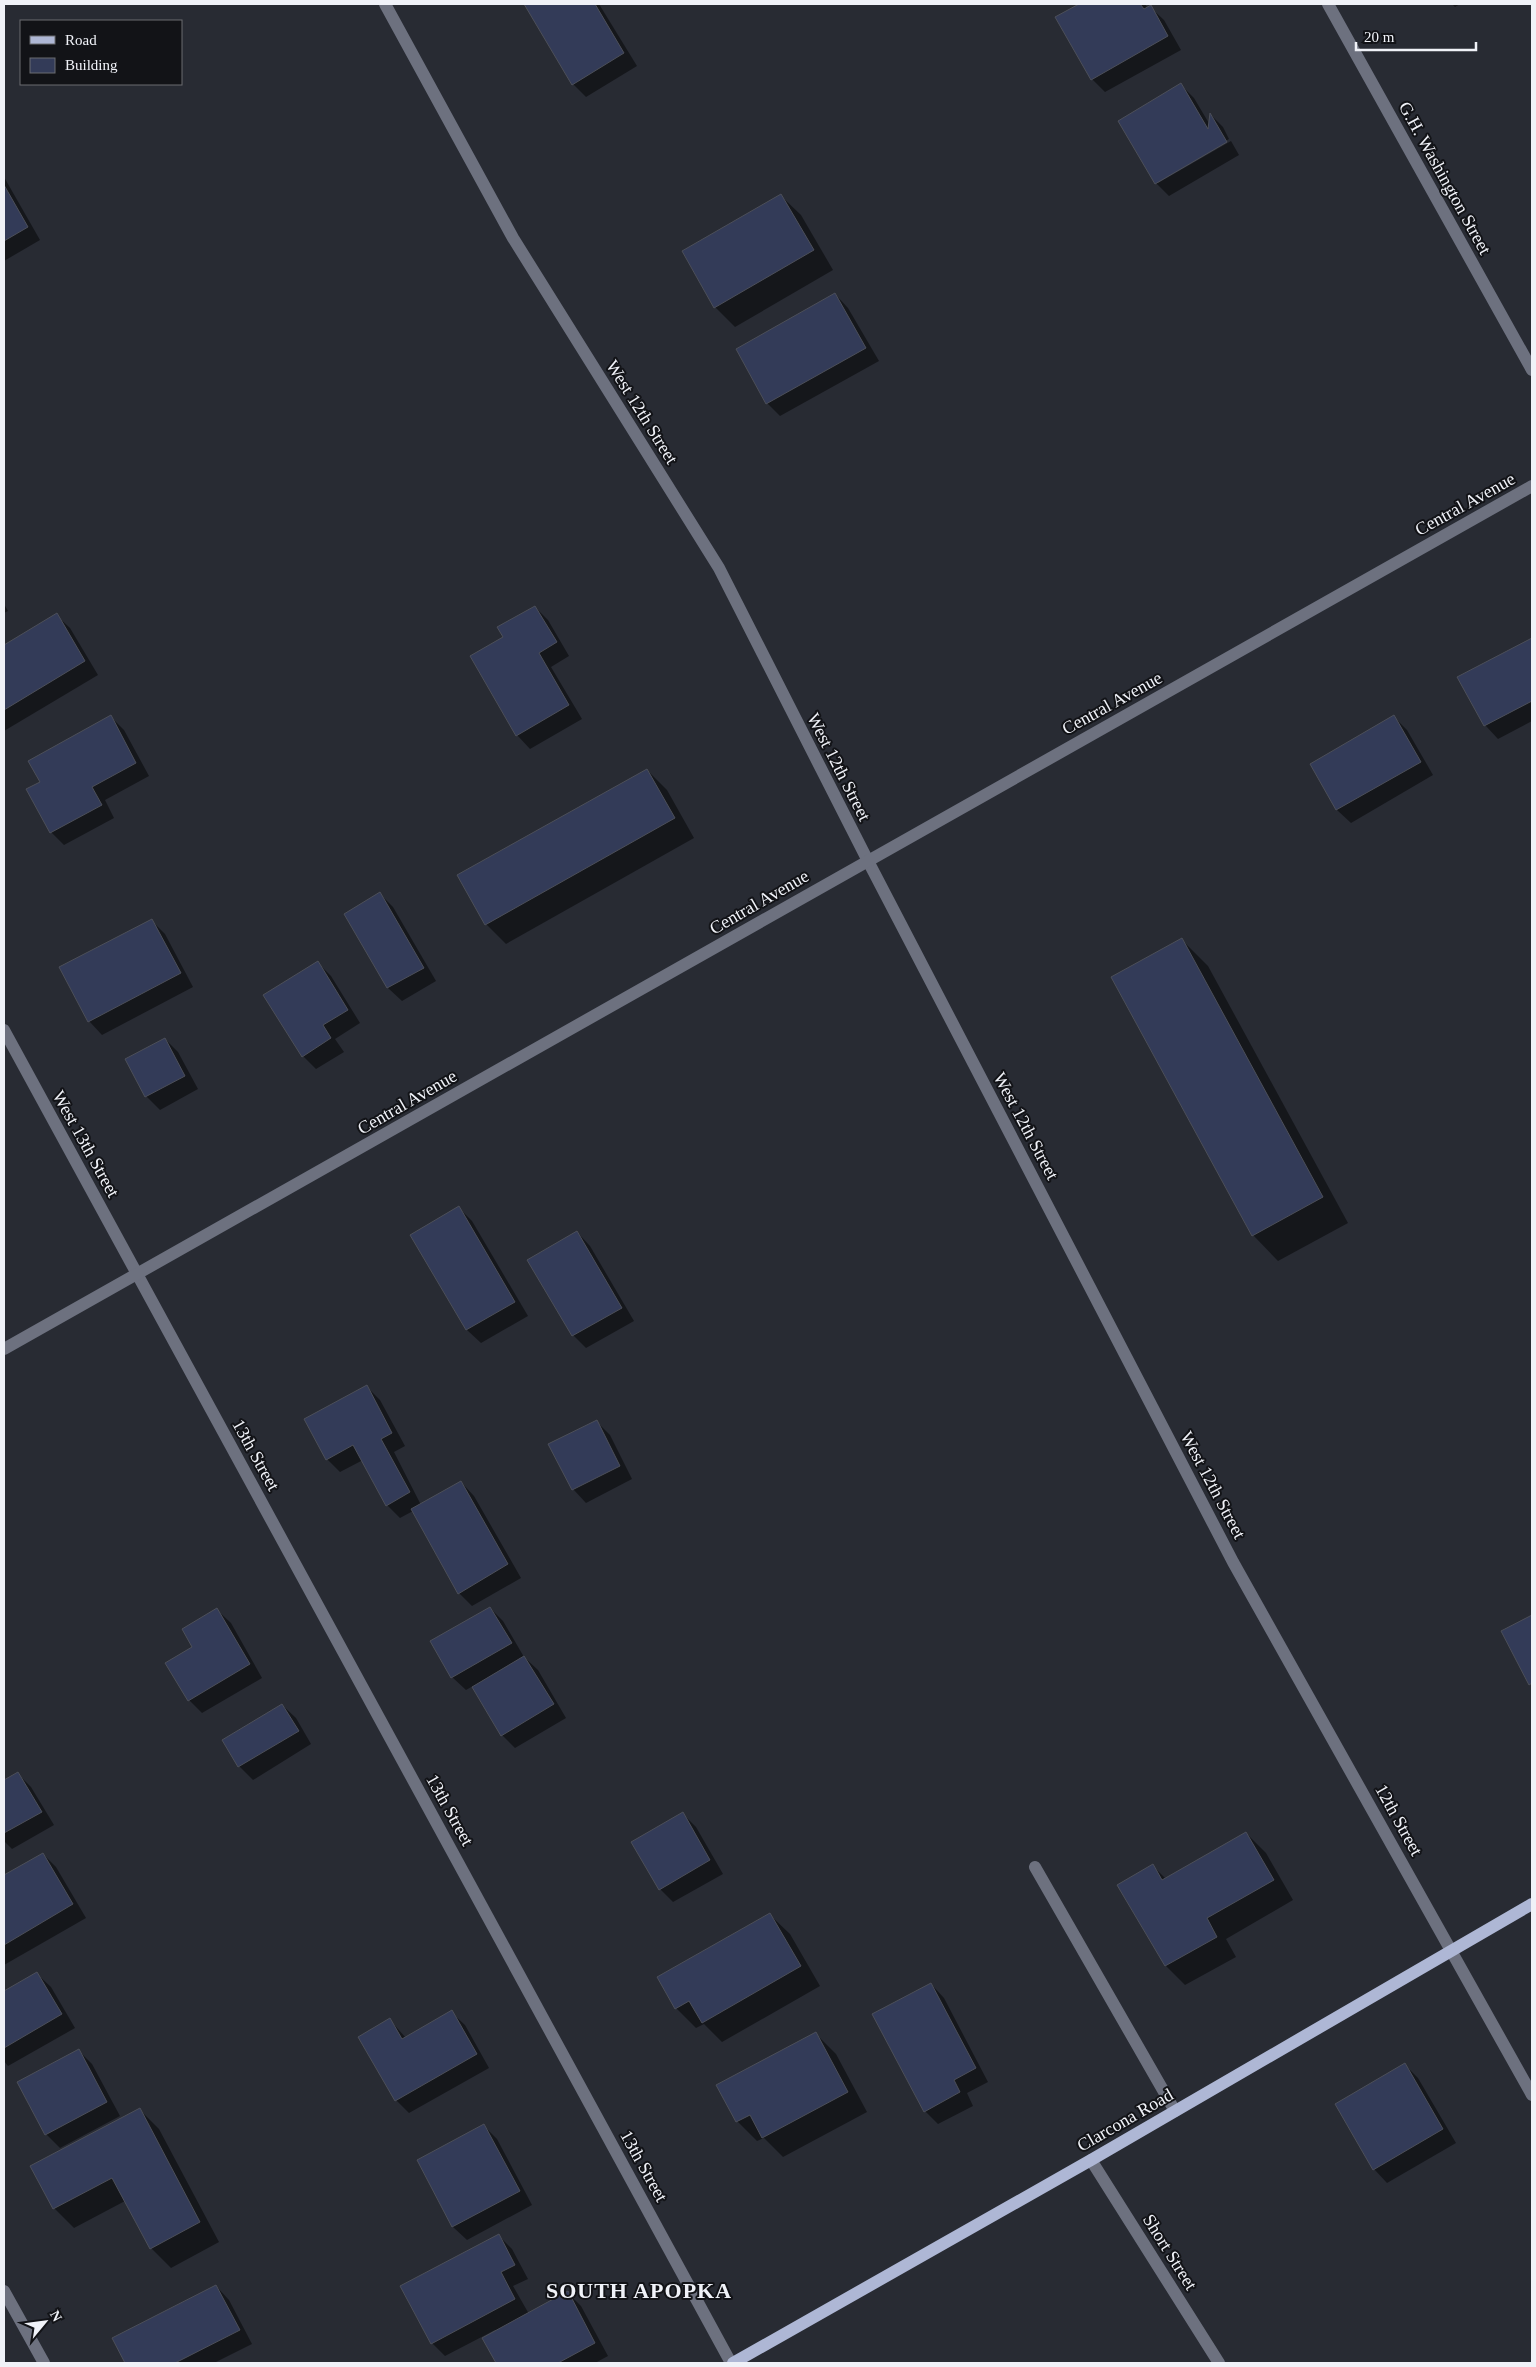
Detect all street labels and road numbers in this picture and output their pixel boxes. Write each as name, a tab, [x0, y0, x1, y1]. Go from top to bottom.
street label: G.H. Washington Street	[1395, 98, 1495, 258]
street label: West 12th Street	[602, 356, 682, 468]
street label: Central Avenue	[1412, 468, 1518, 540]
street label: Central Avenue	[1059, 667, 1165, 739]
street label: West 12th Street	[803, 710, 875, 824]
street label: Central Avenue	[706, 866, 812, 938]
street label: Central Avenue	[354, 1066, 460, 1138]
street label: West 12th Street	[989, 1069, 1063, 1183]
street label: West 13th Street	[49, 1087, 123, 1201]
street label: 13th Street	[228, 1416, 284, 1494]
street label: West 12th Street	[1176, 1428, 1250, 1542]
street label: 13th Street	[422, 1771, 478, 1849]
street label: 12th Street	[1371, 1781, 1427, 1859]
street label: Clarcona Road	[1073, 2084, 1177, 2156]
street label: 13th Street	[616, 2127, 672, 2205]
street label: Short Street	[1139, 2210, 1201, 2294]

